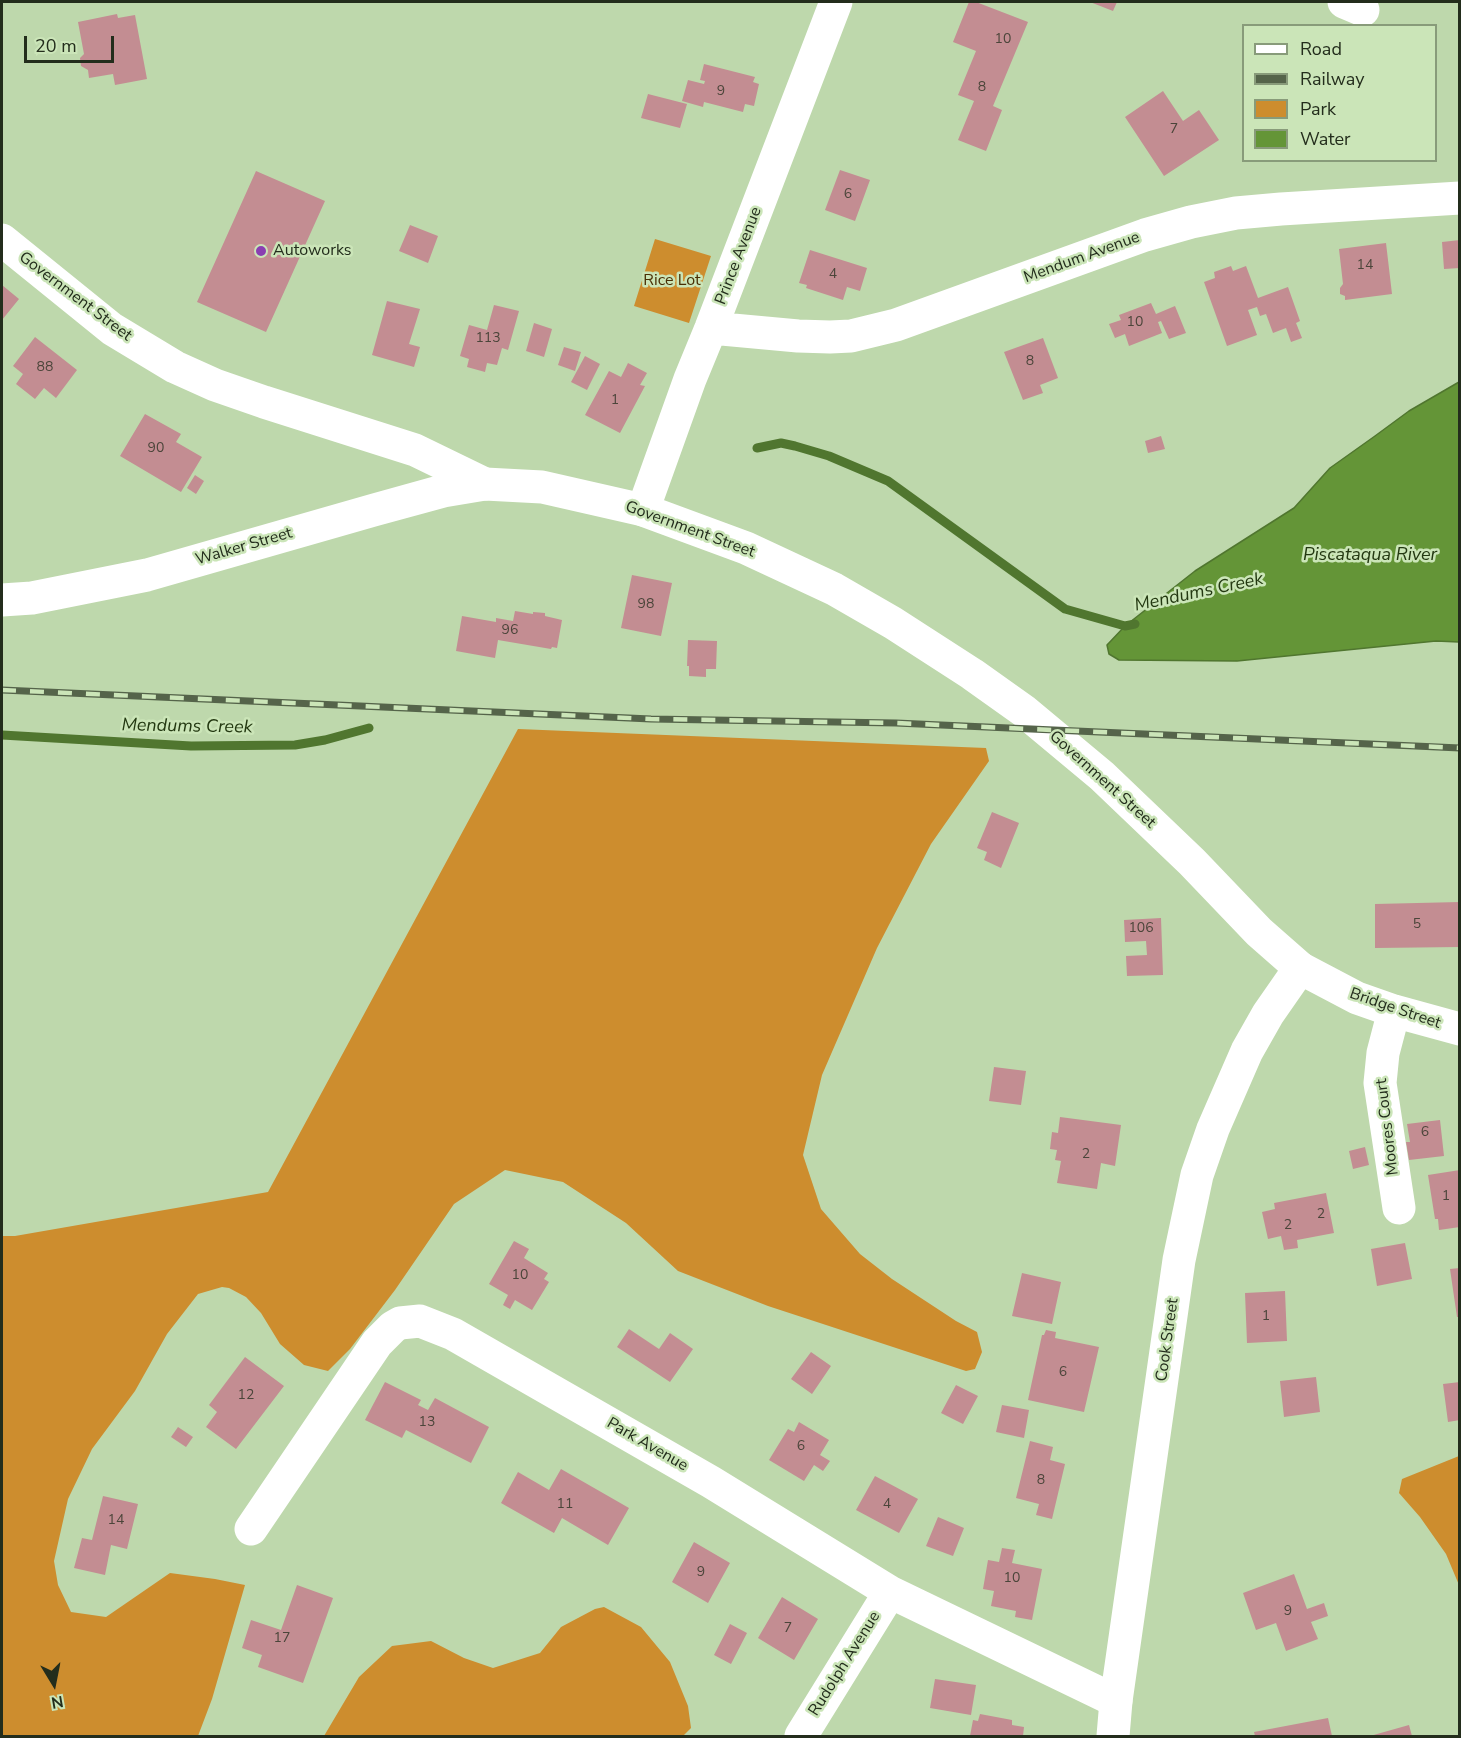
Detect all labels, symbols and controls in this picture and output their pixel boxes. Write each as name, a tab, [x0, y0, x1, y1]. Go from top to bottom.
scale bar	[27, 24, 117, 62]
legend	[1242, 24, 1437, 162]
house number: 10	[995, 32, 1011, 48]
text: 20 m	[35, 34, 77, 58]
text: Road	[1300, 37, 1342, 61]
text: Railway	[1300, 67, 1365, 91]
house number: 8	[978, 80, 986, 96]
house number: 9	[717, 84, 725, 100]
text: Park	[1300, 97, 1336, 121]
house number: 7	[1170, 122, 1178, 138]
text: Water	[1300, 127, 1351, 151]
house number: 6	[844, 187, 852, 203]
street label: Prince Avenue	[712, 205, 766, 307]
street label: Mendum Avenue	[1021, 228, 1143, 288]
place label: Autoworks	[273, 241, 351, 261]
marker: Autoworks	[254, 244, 268, 258]
street label: Government Street	[15, 248, 135, 346]
house number: 14	[1357, 258, 1373, 274]
house number: 4	[829, 267, 837, 283]
park label: Rice Lot	[643, 271, 701, 291]
house number: 10	[1127, 315, 1143, 331]
house number: 113	[475, 331, 501, 347]
house number: 8	[1026, 354, 1034, 370]
house number: 88	[37, 360, 53, 376]
house number: 1	[611, 393, 619, 409]
house number: 90	[148, 441, 164, 457]
street label: Government Street	[623, 498, 757, 562]
street label: Walker Street	[193, 524, 295, 570]
water label: Piscataqua River	[1303, 545, 1437, 567]
water label: Mendums Creek	[1133, 569, 1265, 617]
house number: 98	[638, 597, 654, 613]
house number: 96	[502, 623, 518, 639]
water label: Mendums Creek	[121, 715, 253, 739]
street label: Government Street	[1045, 727, 1159, 833]
house number: 5	[1413, 917, 1421, 933]
house number: 106	[1128, 921, 1154, 937]
street label: Bridge Street	[1347, 984, 1443, 1034]
street label: Moores Court	[1373, 1078, 1403, 1176]
house number: 6	[1421, 1125, 1429, 1141]
house number: 2	[1082, 1147, 1090, 1163]
house number: 1	[1442, 1189, 1450, 1205]
house number: 2	[1317, 1207, 1325, 1223]
house number: 2	[1284, 1218, 1292, 1234]
house number: 10	[512, 1268, 528, 1284]
street label: Cook Street	[1153, 1297, 1183, 1383]
house number: 1	[1262, 1309, 1270, 1325]
house number: 6	[1059, 1365, 1067, 1381]
house number: 12	[238, 1388, 254, 1404]
street label: Park Avenue	[603, 1414, 691, 1476]
house number: 13	[419, 1415, 435, 1431]
house number: 6	[797, 1439, 805, 1455]
house number: 8	[1037, 1473, 1045, 1489]
house number: 11	[557, 1497, 573, 1513]
house number: 4	[883, 1497, 891, 1513]
house number: 14	[108, 1513, 124, 1529]
house number: 9	[697, 1565, 705, 1581]
house number: 10	[1004, 1571, 1020, 1587]
house number: 9	[1284, 1604, 1292, 1620]
street label: Rudolph Avenue	[805, 1608, 885, 1720]
house number: 7	[784, 1621, 792, 1637]
house number: 17	[274, 1631, 290, 1647]
north arrow	[24, 1654, 84, 1714]
text: N	[49, 1690, 65, 1714]

